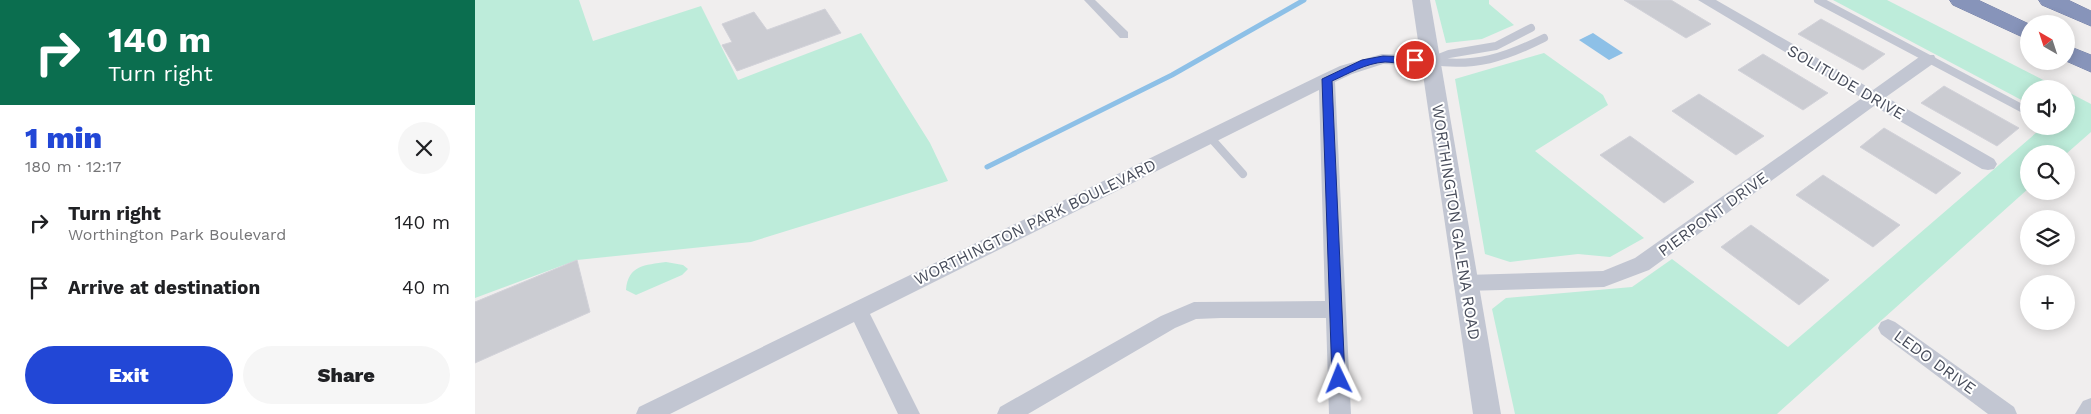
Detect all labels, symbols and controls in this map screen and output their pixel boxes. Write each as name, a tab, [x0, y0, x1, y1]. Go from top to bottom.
north arrow	[2020, 15, 2075, 70]
map controls	[2020, 15, 2075, 330]
text: 140 m	[108, 19, 211, 61]
icon: right	[25, 20, 90, 85]
pin	[1394, 39, 1436, 81]
street label: SOLITUDE DRIVE	[1784, 41, 1908, 123]
icon: arrive	[1401, 46, 1429, 74]
text: Turn right	[108, 61, 213, 86]
button: sound	[2020, 80, 2075, 135]
street label: WORTHINGTON GALENA ROAD	[1428, 103, 1484, 341]
text: 1 min	[25, 120, 102, 155]
button: close	[398, 122, 450, 174]
button: search	[2020, 145, 2075, 200]
street label: WORTHINGTON PARK BOULEVARD	[911, 155, 1159, 289]
text: 180 m · 12:17	[25, 157, 121, 176]
street label: PIERPONT DRIVE	[1654, 168, 1772, 260]
text: Turn right	[68, 202, 161, 225]
icon: right	[25, 209, 53, 237]
button: layers	[2020, 210, 2075, 265]
text: 140 m	[395, 211, 450, 234]
text: Worthington Park Boulevard	[68, 225, 286, 244]
icon: arrive	[25, 274, 53, 302]
button: +	[2020, 275, 2075, 330]
text: Arrive at destination	[68, 276, 260, 299]
text: 40 m	[402, 276, 450, 299]
street label: LEDO DRIVE	[1890, 326, 1980, 398]
button: Exit	[25, 346, 233, 404]
button: Share	[243, 346, 450, 404]
position arrow	[1312, 352, 1364, 404]

